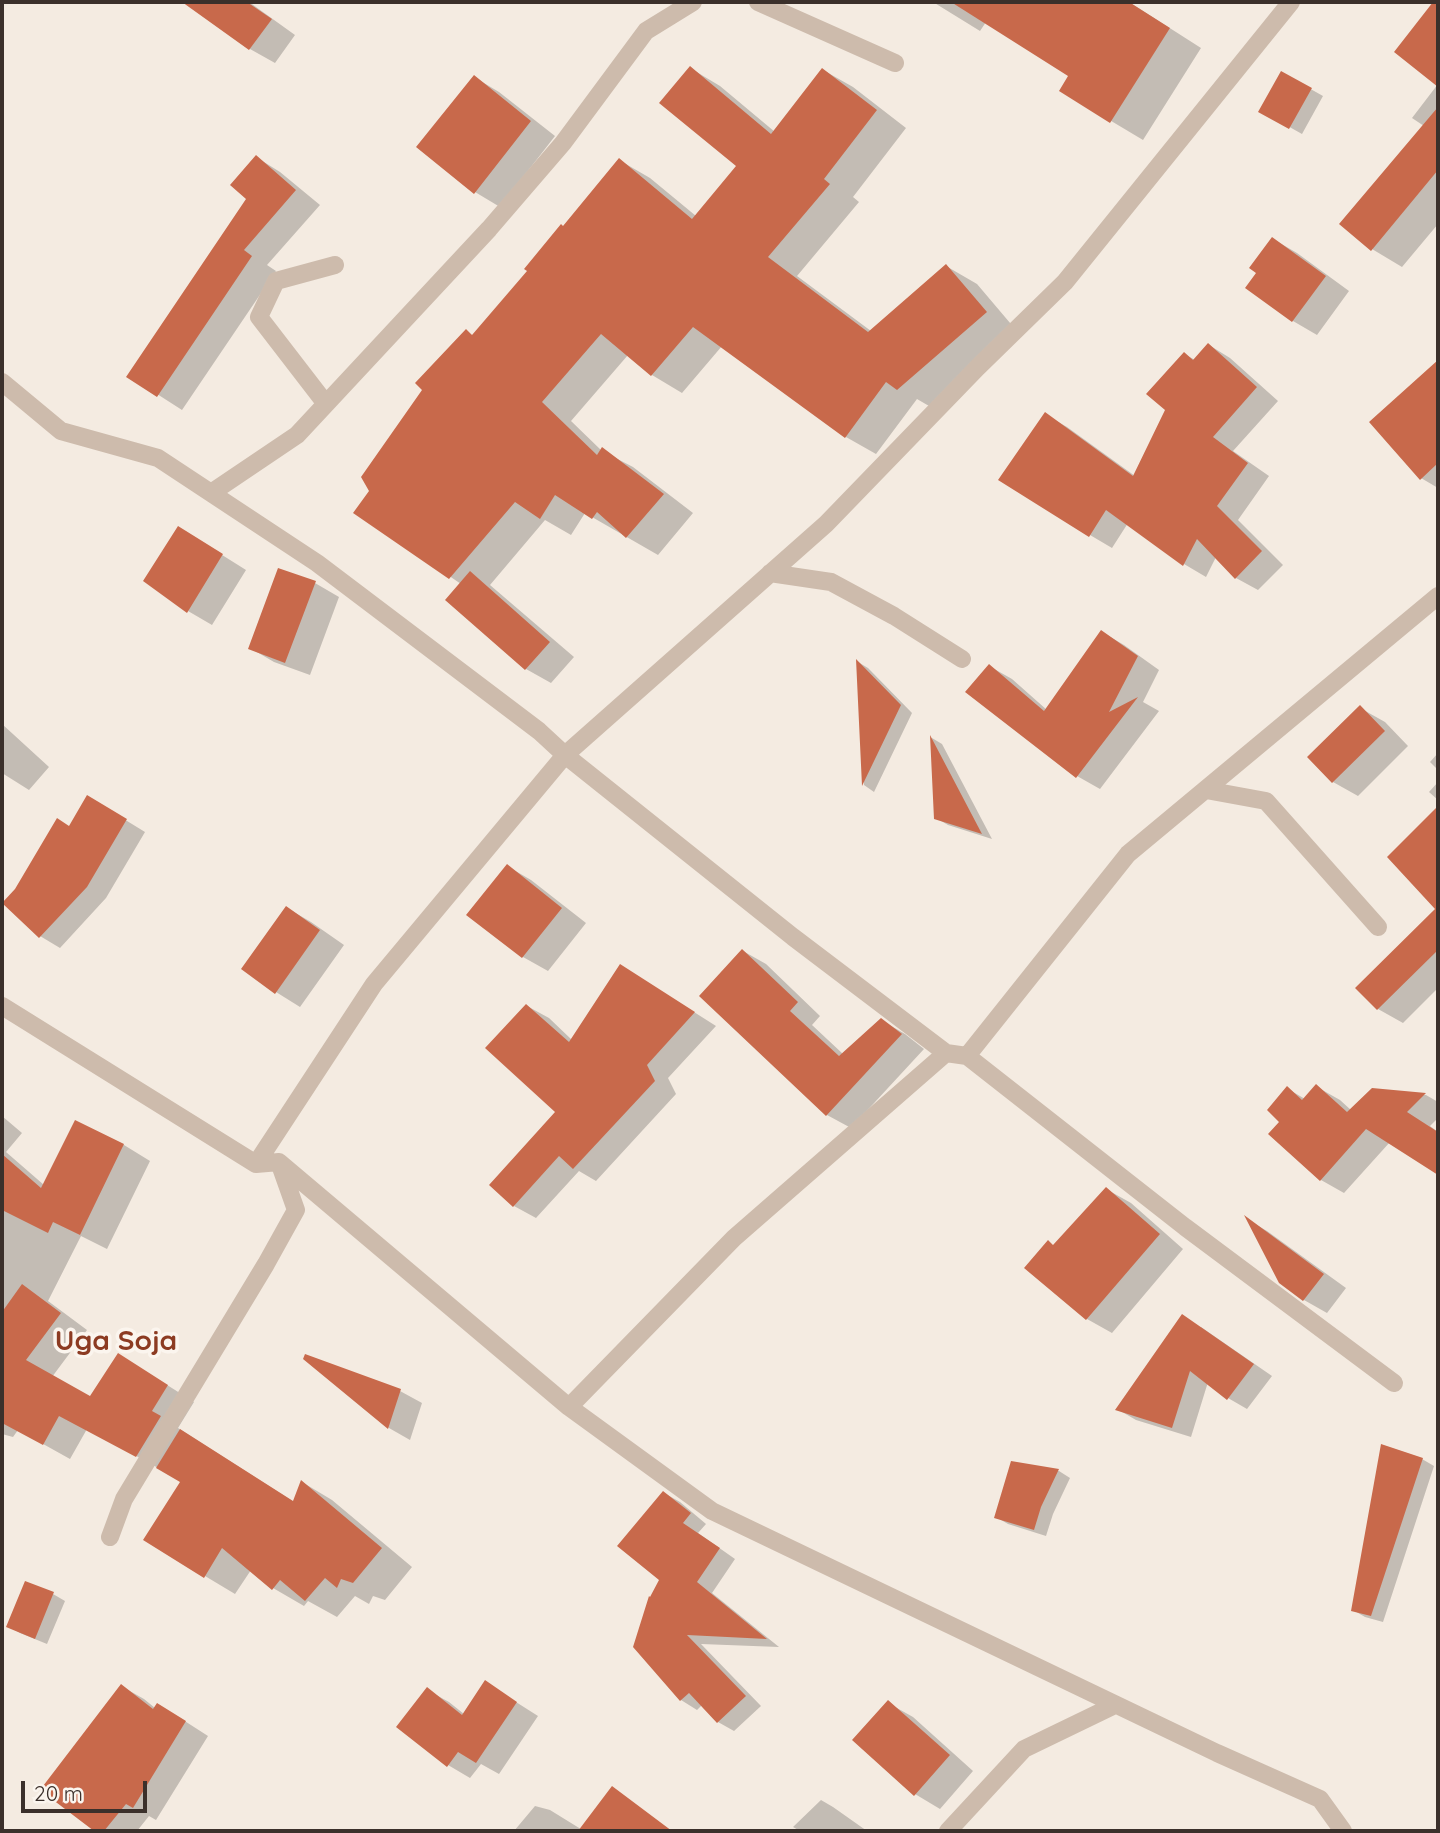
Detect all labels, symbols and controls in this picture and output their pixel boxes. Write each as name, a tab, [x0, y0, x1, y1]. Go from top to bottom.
district label: Uga Soja	[55, 1325, 177, 1359]
scale bar	[24, 1766, 150, 1810]
text: 20 m	[34, 1780, 83, 1806]

